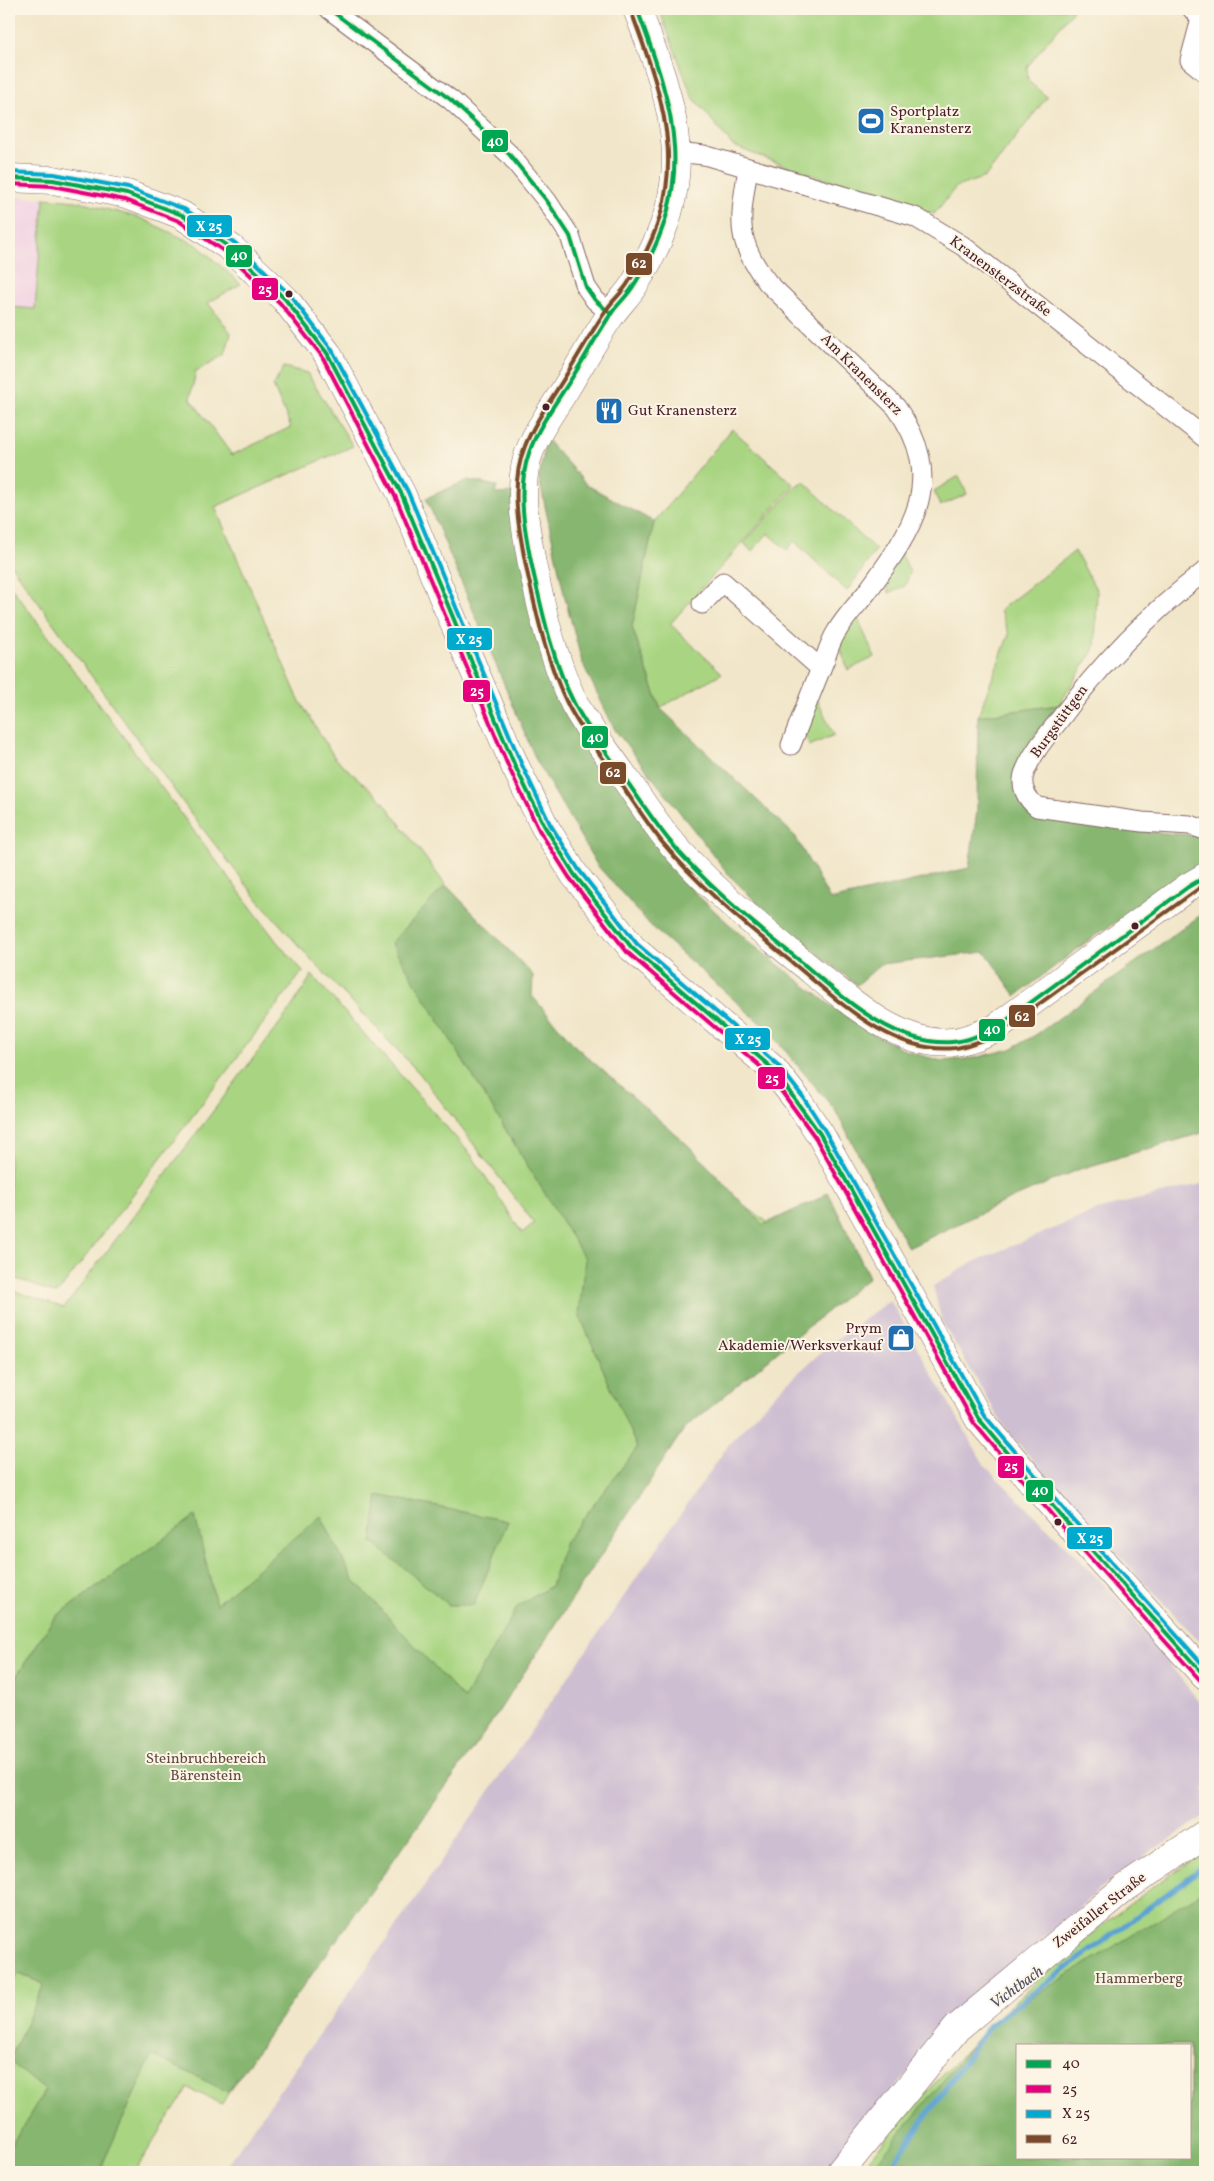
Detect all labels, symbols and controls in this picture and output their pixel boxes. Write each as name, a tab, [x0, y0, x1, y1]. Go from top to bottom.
place label: Sportplatz Kranensterz	[890, 102, 971, 140]
sports icon: Sportplatz Kranensterz	[856, 106, 886, 136]
line badge: 40	[481, 129, 509, 153]
text: 40	[487, 133, 504, 152]
line badge: X 25	[186, 214, 233, 238]
text: X 25	[196, 218, 223, 237]
street label: Kranensterzstraße	[945, 232, 1055, 322]
line badge: 40	[225, 244, 253, 268]
text: 40	[231, 247, 248, 266]
line badge: 62	[625, 252, 653, 276]
text: 62	[632, 255, 646, 274]
line badge: 25	[251, 277, 279, 301]
text: 25	[258, 281, 272, 300]
unlabelled marker	[284, 289, 294, 299]
street label: Am Kranensterz	[815, 329, 907, 421]
restaurant icon: Gut Kranensterz	[594, 396, 624, 426]
place label: Gut Kranensterz	[628, 401, 737, 422]
unlabelled marker	[541, 402, 551, 412]
line badge: X 25	[446, 627, 493, 651]
text: X 25	[456, 631, 483, 650]
line badge: 25	[462, 679, 491, 703]
street label: Burgstüttgen	[1026, 681, 1094, 763]
text: 25	[470, 683, 484, 702]
line badge: 40	[581, 725, 609, 749]
text: 40	[587, 729, 604, 748]
line badge: 62	[599, 761, 627, 785]
text: 62	[606, 764, 620, 783]
unlabelled marker	[1130, 921, 1140, 931]
line badge: 62	[1008, 1004, 1036, 1028]
text: 62	[1015, 1008, 1029, 1027]
line badge: 40	[978, 1018, 1006, 1042]
text: 40	[984, 1021, 1001, 1040]
line badge: X 25	[724, 1027, 771, 1051]
text: X 25	[735, 1031, 762, 1050]
line badge: 25	[757, 1066, 786, 1090]
text: 25	[765, 1070, 779, 1089]
place label: Prym Akademie/Werksverkauf	[718, 1319, 884, 1357]
shop icon: Prym Akademie/Werksverkauf	[886, 1323, 916, 1353]
line badge: 25	[997, 1455, 1025, 1479]
text: 25	[1004, 1458, 1018, 1477]
line badge: 40	[1025, 1479, 1054, 1503]
text: 40	[1032, 1482, 1049, 1501]
unlabelled marker	[1053, 1517, 1063, 1527]
line badge: X 25	[1066, 1526, 1113, 1550]
text: X 25	[1077, 1530, 1104, 1549]
park label: Steinbruchbereich Bärenstein	[146, 1749, 266, 1787]
street label: Zweifaller Straße	[1049, 1868, 1151, 1954]
water label: Vichtbach	[986, 1961, 1048, 2015]
park label: Hammerberg	[1095, 1969, 1183, 1990]
legend	[1016, 2044, 1192, 2158]
text: 40	[1062, 2054, 1080, 2075]
text: 25	[1062, 2080, 1077, 2101]
text: X 25	[1062, 2104, 1090, 2125]
text: 62	[1062, 2130, 1078, 2151]

